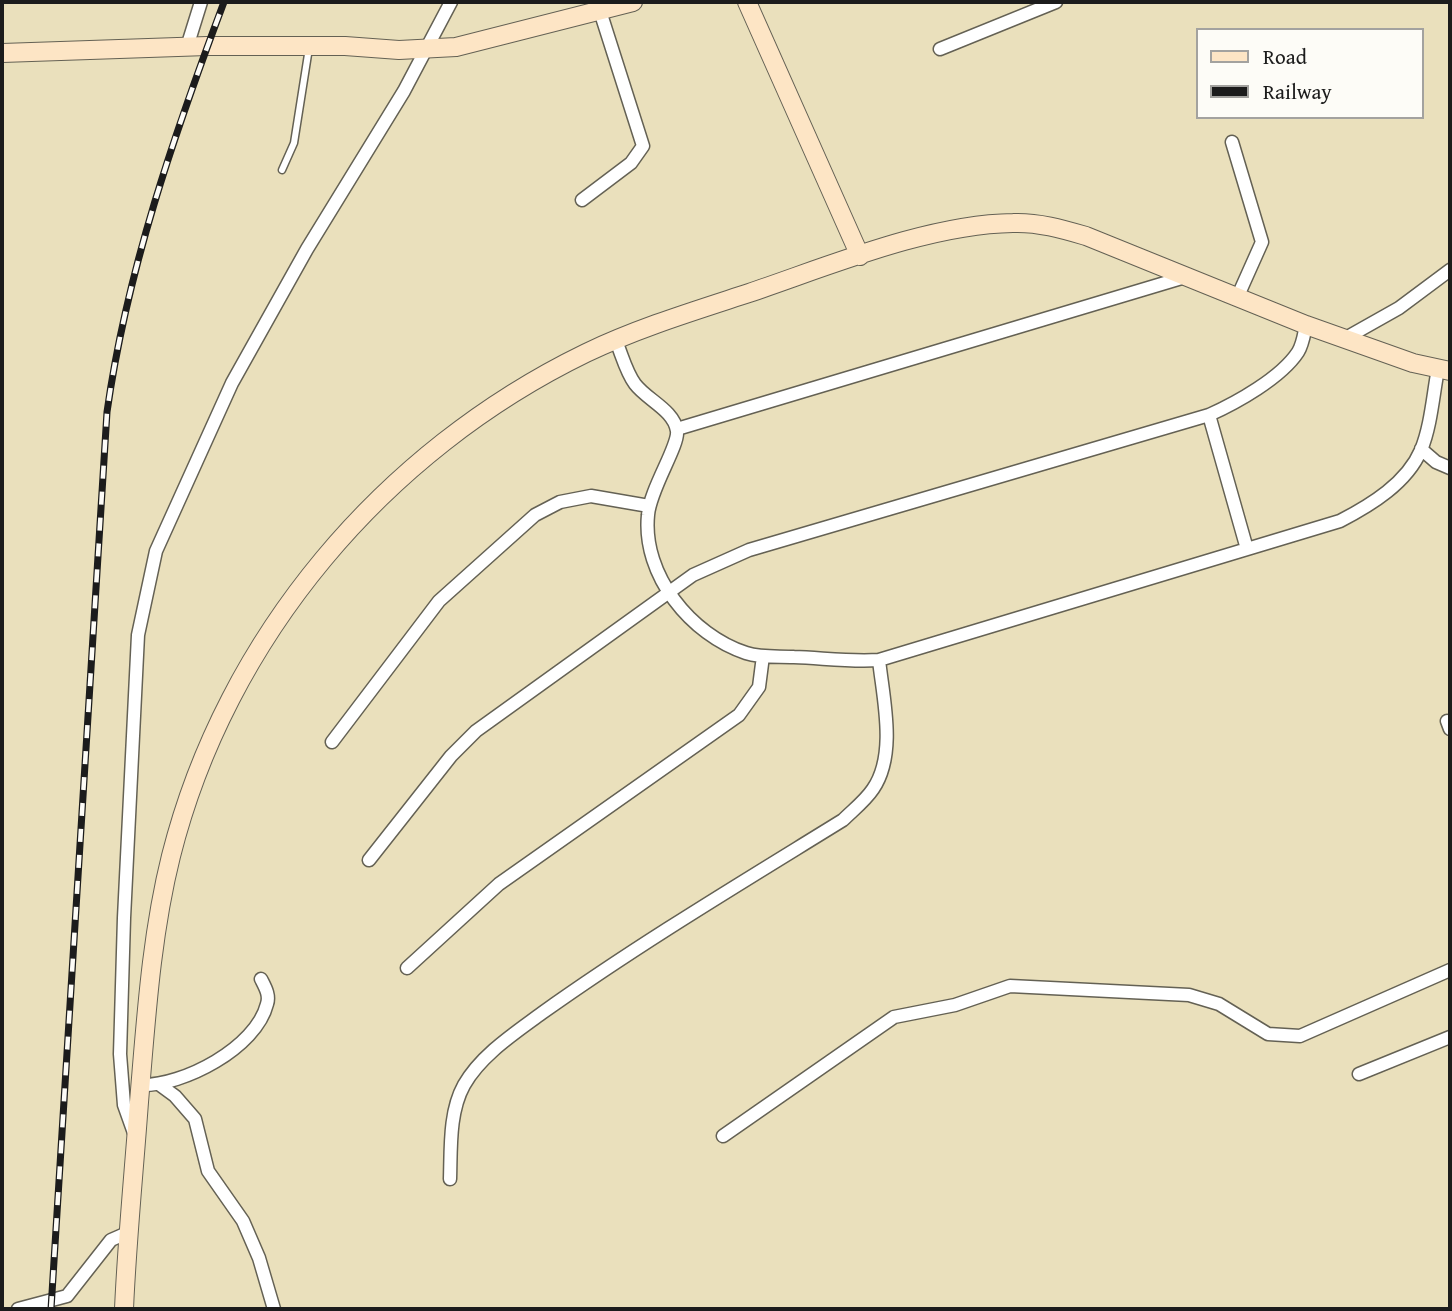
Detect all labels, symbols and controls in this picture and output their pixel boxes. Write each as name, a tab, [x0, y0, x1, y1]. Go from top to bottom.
legend	[1196, 28, 1424, 119]
text: Road	[1263, 41, 1307, 72]
text: Railway	[1263, 76, 1332, 107]

